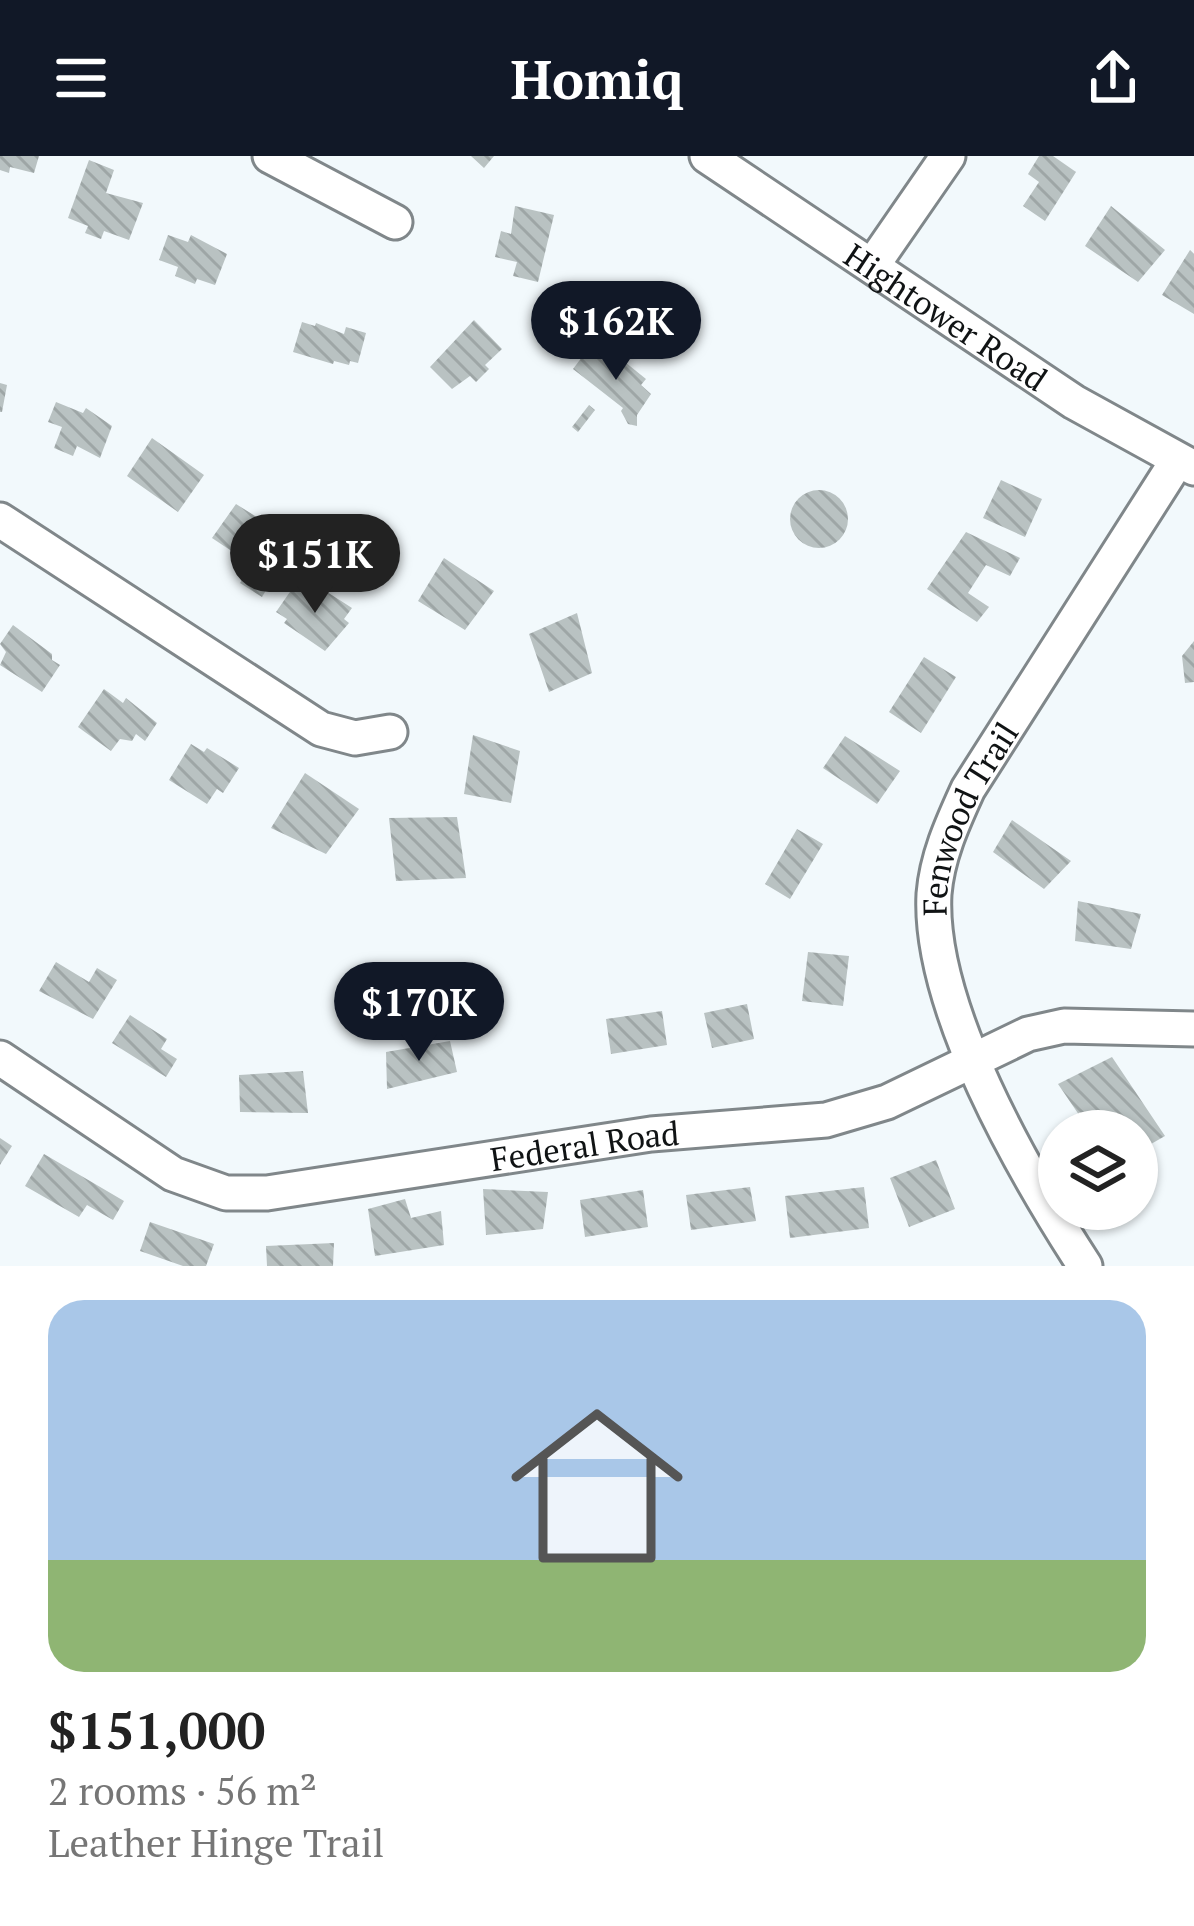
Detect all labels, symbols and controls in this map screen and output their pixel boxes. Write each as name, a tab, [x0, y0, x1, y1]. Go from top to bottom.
text: Homiq	[510, 43, 684, 114]
icon: menu	[48, 45, 114, 111]
icon: share	[1080, 45, 1146, 111]
street label: Hightower Road	[836, 233, 1056, 400]
pin: $162K	[532, 281, 700, 383]
text: $162K	[558, 294, 674, 346]
pin: $151K	[231, 514, 399, 616]
text: $151K	[257, 527, 373, 579]
street label: Fenwood Trail	[912, 713, 1027, 917]
pin: $170K	[335, 962, 503, 1064]
text: $170K	[361, 975, 477, 1027]
street label: Federal Road	[487, 1110, 681, 1180]
map controls	[1038, 1110, 1158, 1230]
button: layers	[1038, 1110, 1158, 1230]
icon: home	[489, 1378, 705, 1594]
text: $151,000	[48, 1696, 265, 1764]
text: 2 rooms · 56 m²	[48, 1764, 317, 1816]
text: Leather Hinge Trail	[48, 1816, 384, 1868]

